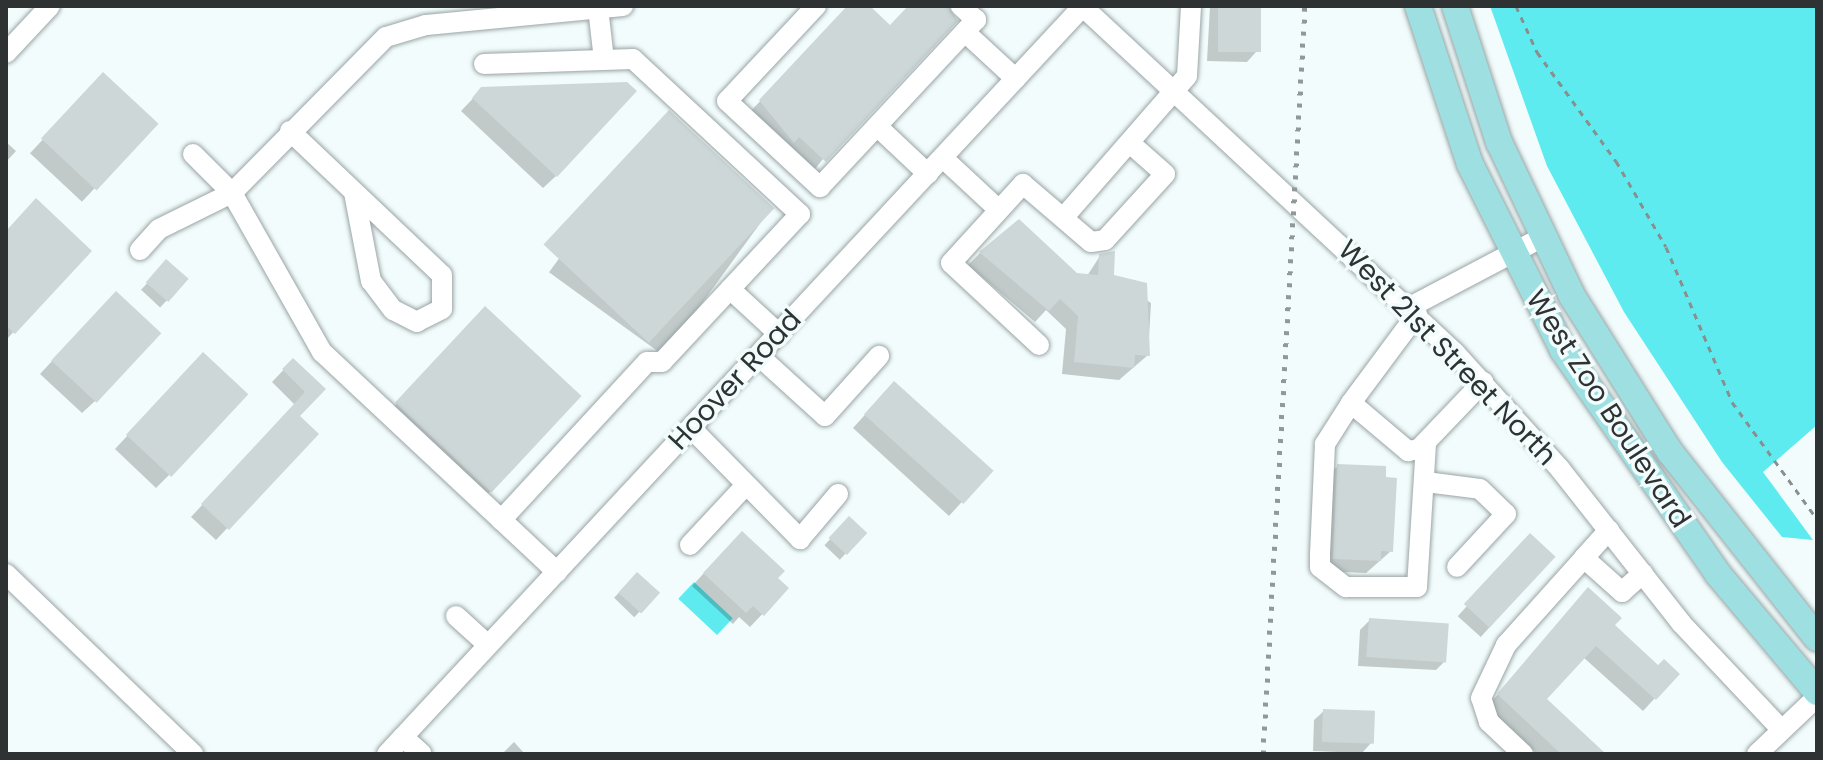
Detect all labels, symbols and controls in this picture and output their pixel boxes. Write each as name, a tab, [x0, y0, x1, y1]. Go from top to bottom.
street label: West 21st Street North	[1331, 233, 1563, 473]
street label: West Zoo Boulevard	[1519, 284, 1697, 534]
street label: Hoover Road	[662, 303, 808, 457]

